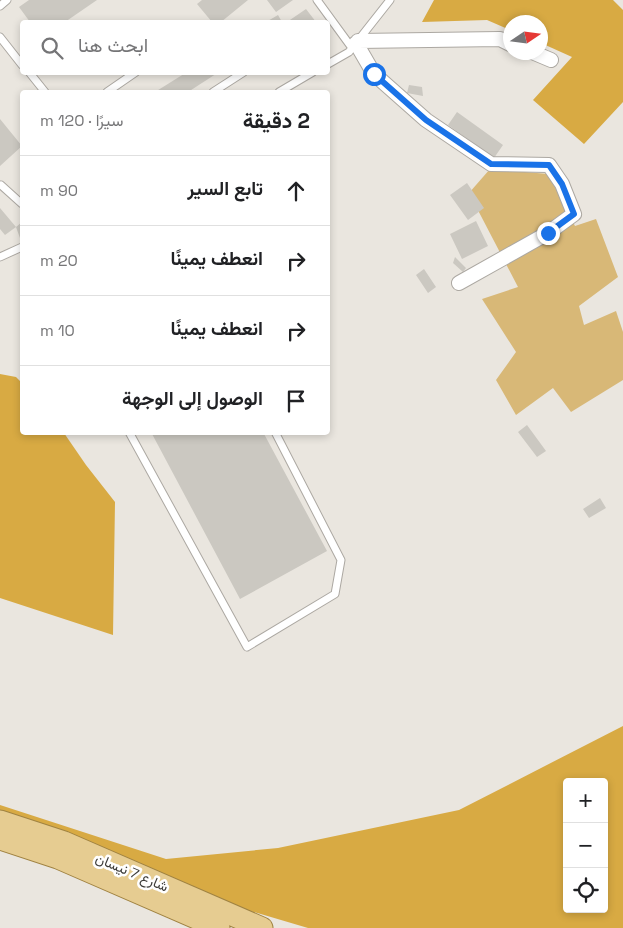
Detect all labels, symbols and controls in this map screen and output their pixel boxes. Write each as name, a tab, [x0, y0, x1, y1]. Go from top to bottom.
north arrow	[503, 15, 548, 60]
search box	[20, 20, 330, 75]
text: ابحث هنا	[78, 33, 148, 58]
icon: search	[38, 34, 66, 62]
route start	[363, 63, 386, 86]
text: 2 دقيقة	[243, 107, 310, 134]
text: سيرًا · 120 m	[40, 110, 123, 131]
text: تابع السير	[187, 176, 263, 201]
icon: ahead	[282, 177, 310, 205]
text: 90 m	[40, 180, 78, 201]
route end	[537, 222, 560, 245]
text: انعطف يمينًا	[171, 246, 263, 271]
icon: right	[282, 247, 310, 275]
text: 20 m	[40, 250, 78, 271]
text: انعطف يمينًا	[171, 316, 263, 341]
icon: right	[282, 317, 310, 345]
text: 10 m	[40, 320, 75, 341]
text: الوصول إلى الوجهة	[122, 386, 263, 411]
icon: arrive	[282, 387, 310, 415]
map controls	[563, 778, 608, 913]
button: +	[563, 778, 608, 823]
button: −	[563, 823, 608, 868]
street label: شارع 7 نيسان	[92, 849, 171, 897]
button: locate	[563, 868, 608, 913]

